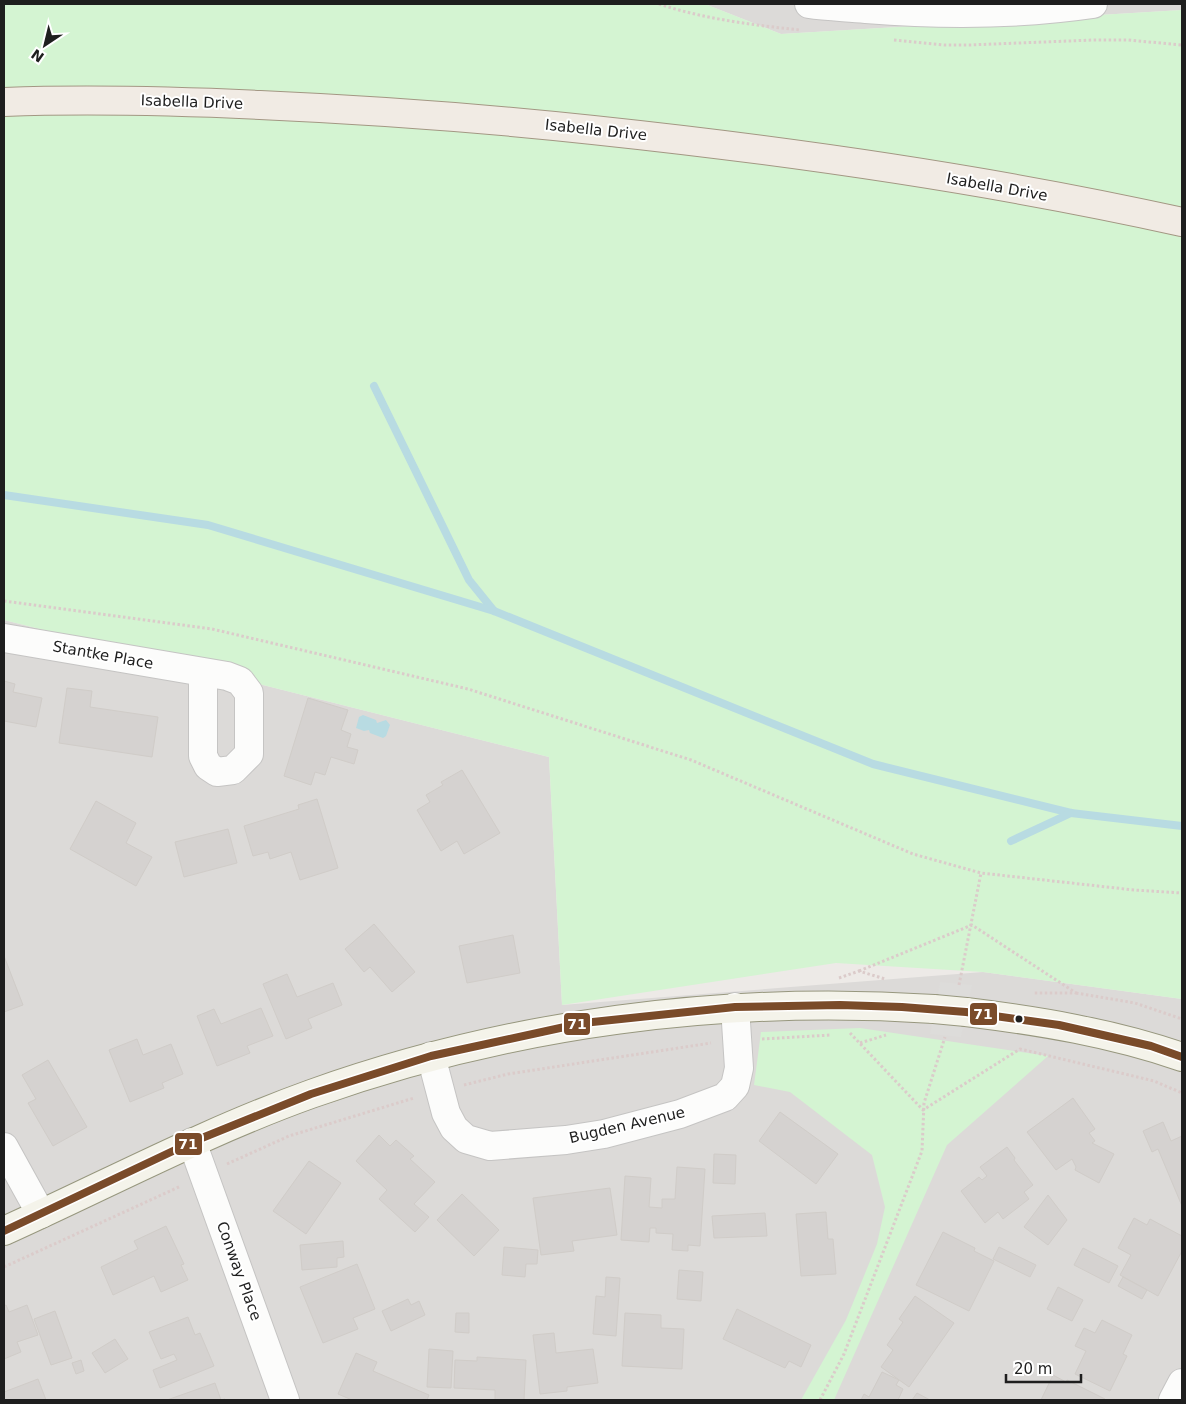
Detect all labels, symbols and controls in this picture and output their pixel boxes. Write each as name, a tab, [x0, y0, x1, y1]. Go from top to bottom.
north arrow	[20, 20, 70, 70]
text: N	[28, 46, 47, 66]
street label: Isabella Drive	[140, 91, 244, 113]
street label: Isabella Drive	[544, 116, 648, 144]
street label: Isabella Drive	[945, 169, 1049, 205]
street label: Stantke Place	[51, 637, 155, 673]
line badge: 71	[969, 1002, 998, 1026]
text: 71	[973, 1006, 993, 1022]
line badge: 71	[563, 1012, 591, 1036]
unlabelled marker	[1014, 1014, 1024, 1024]
text: 71	[567, 1016, 587, 1032]
street label: Bugden Avenue	[567, 1103, 687, 1147]
line badge: 71	[174, 1132, 203, 1156]
text: 71	[178, 1136, 198, 1152]
street label: Conway Place	[213, 1219, 265, 1323]
scale bar	[1006, 1352, 1081, 1384]
text: 20 m	[1014, 1360, 1052, 1378]

